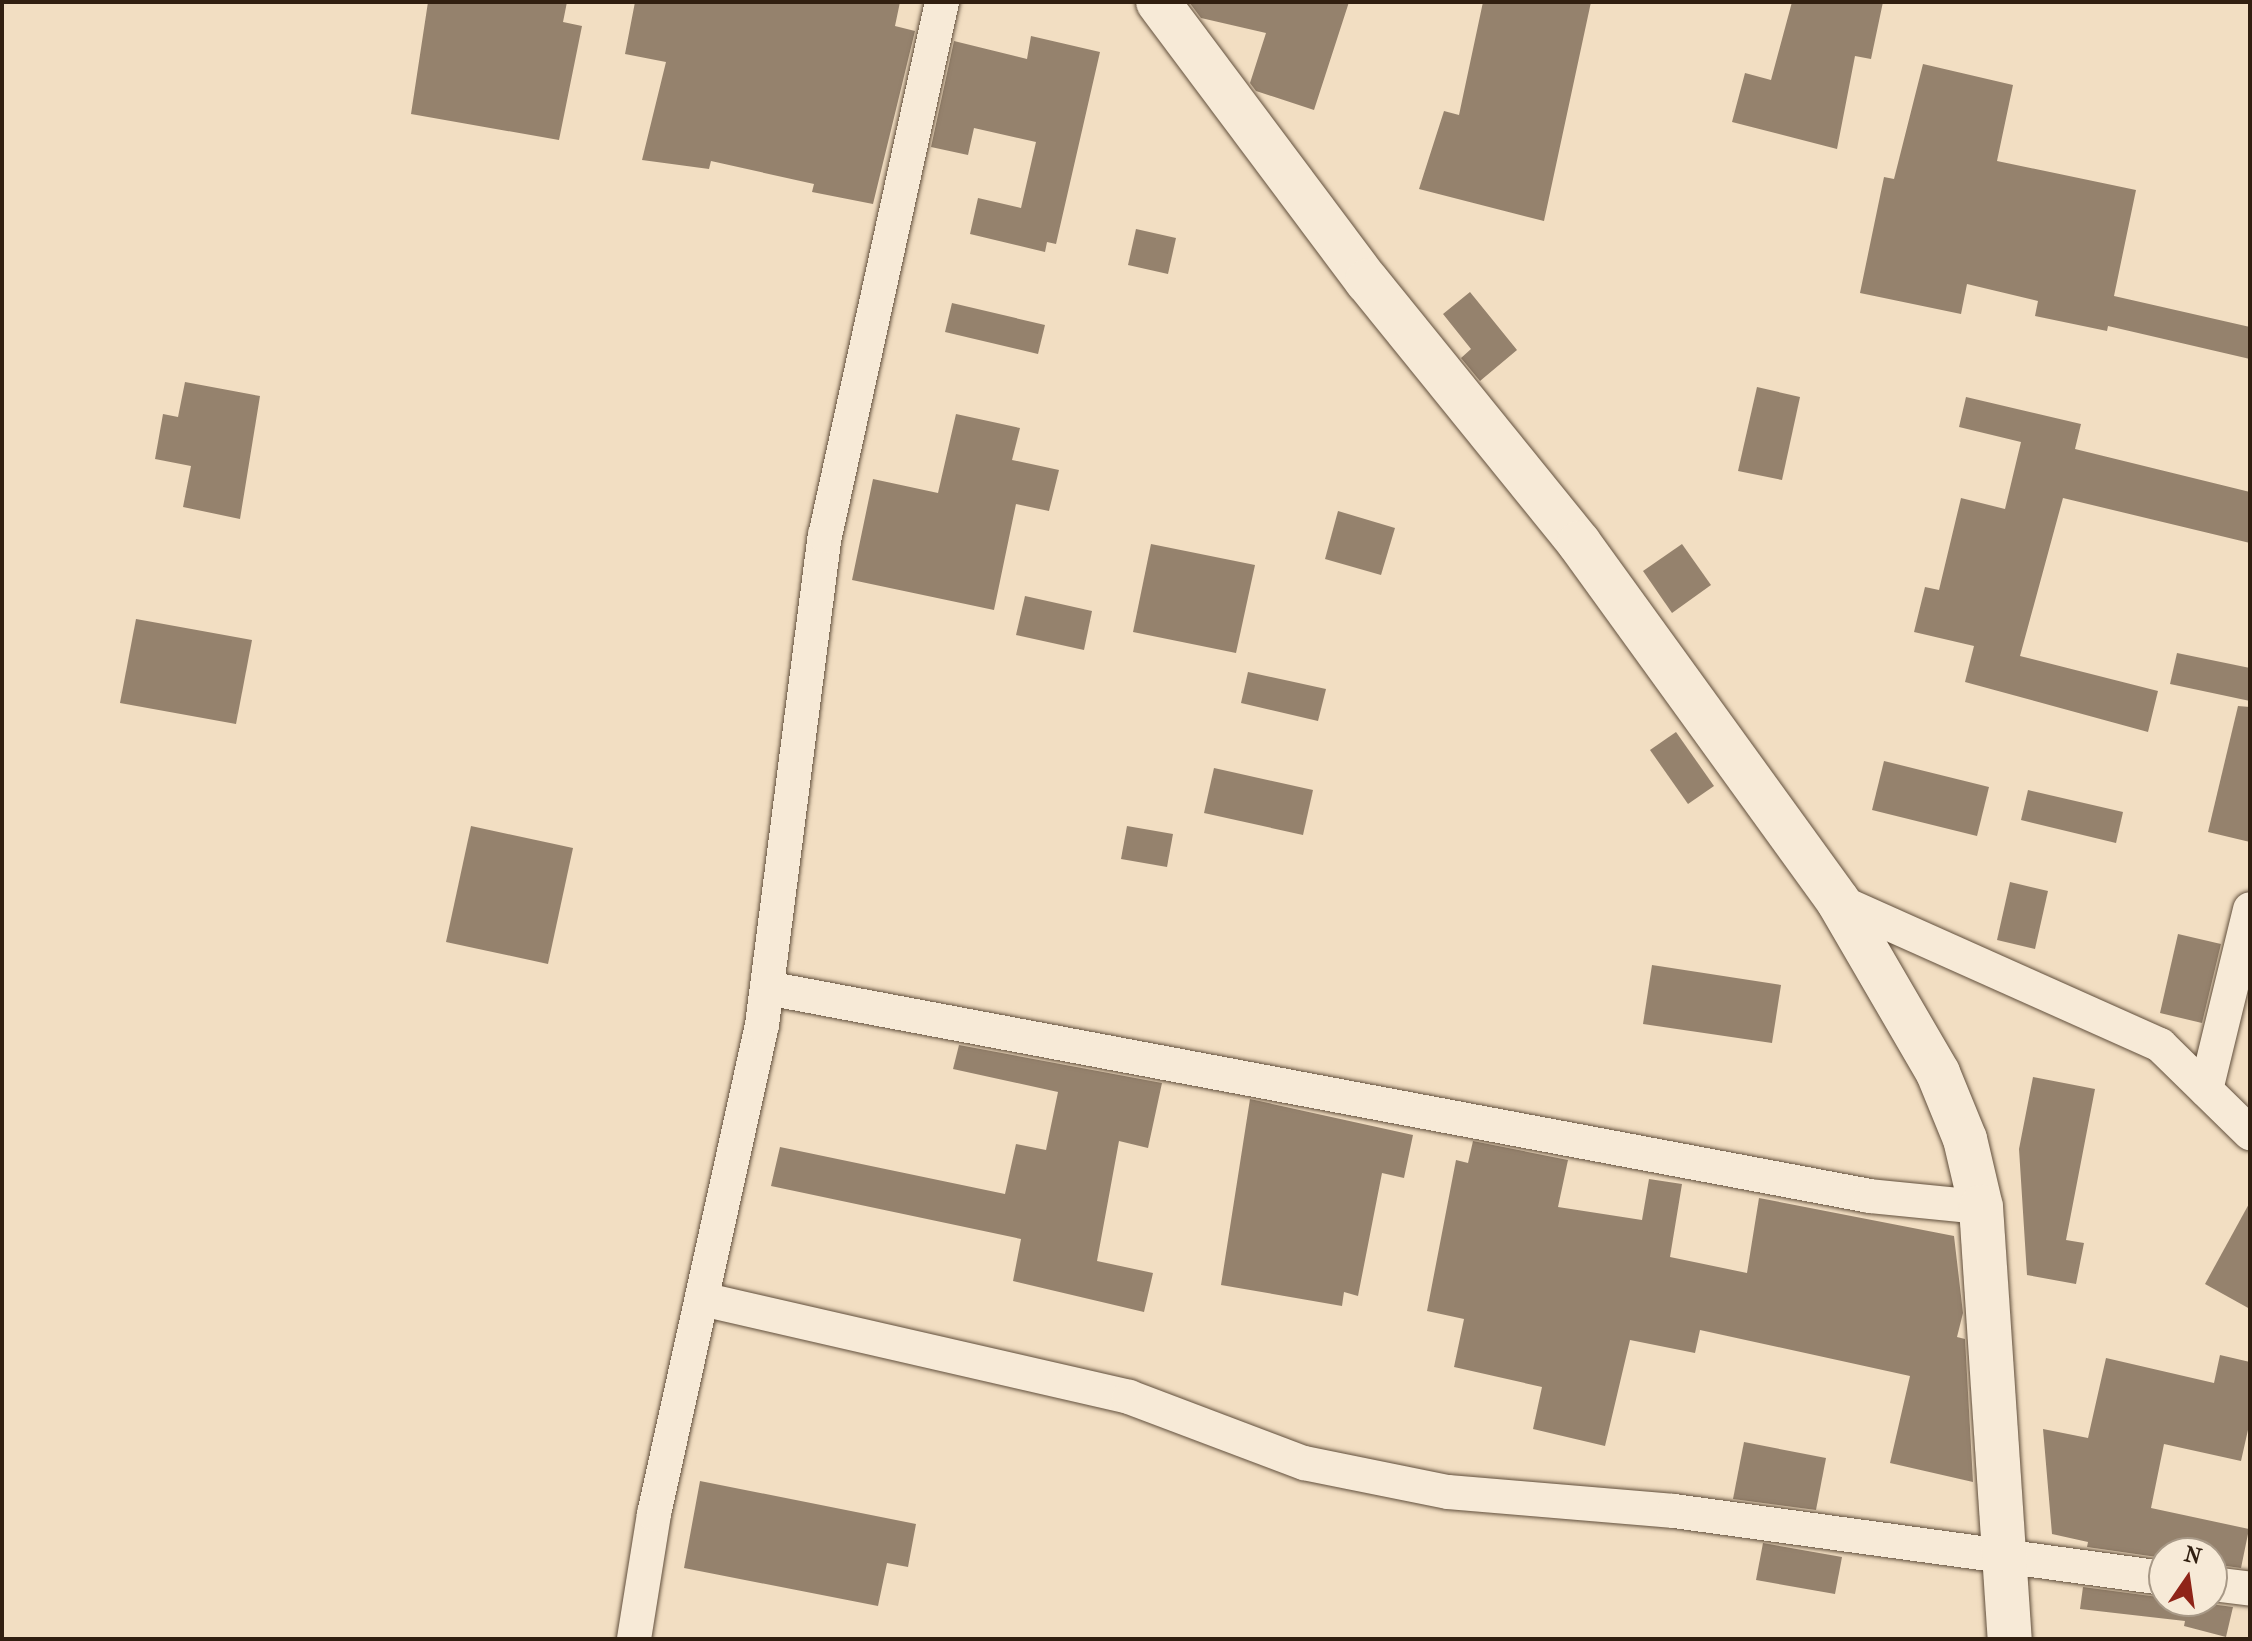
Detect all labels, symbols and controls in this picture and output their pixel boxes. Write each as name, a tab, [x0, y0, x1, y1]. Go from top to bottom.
north arrow	[2148, 1537, 2228, 1617]
text: N	[2182, 1541, 2204, 1570]

